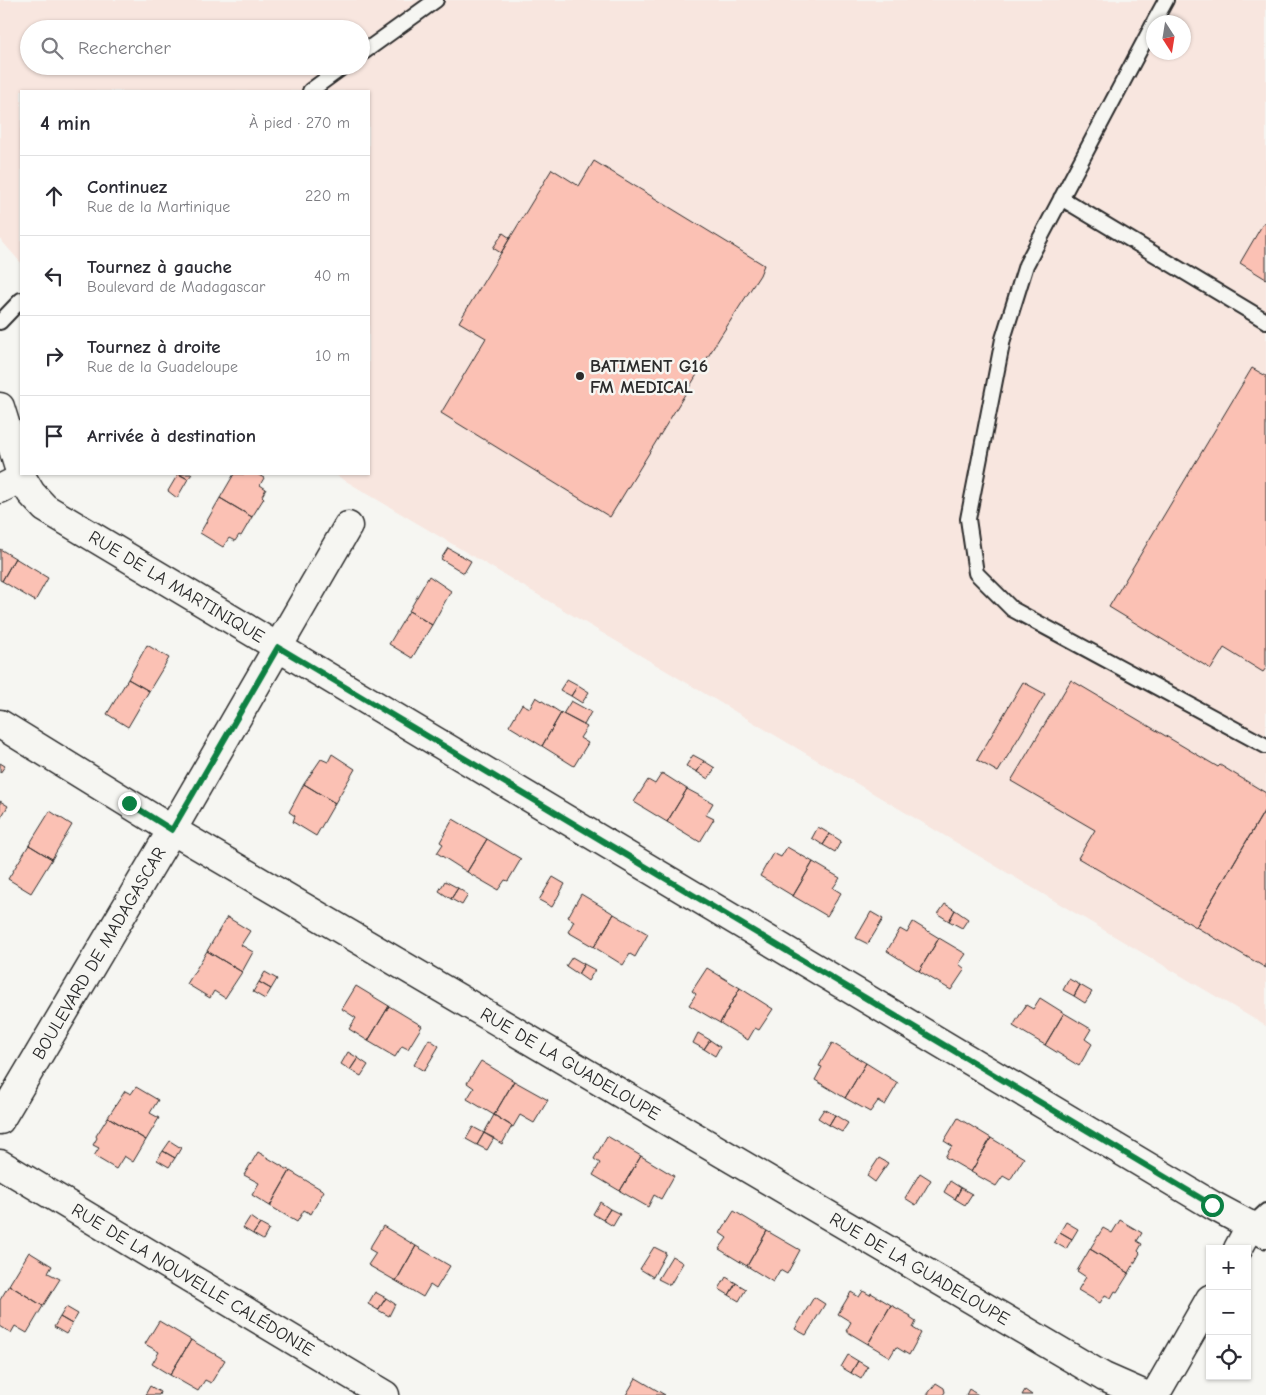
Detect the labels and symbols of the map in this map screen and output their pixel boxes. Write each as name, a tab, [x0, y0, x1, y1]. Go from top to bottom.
north arrow	[1146, 15, 1191, 60]
place label: BATIMENT G16 FM MEDICAL	[590, 356, 708, 398]
marker: BATIMENT G16 FM MEDICAL	[574, 370, 586, 382]
street label: RUE DE LA MARTINIQUE	[85, 526, 268, 647]
route end	[118, 792, 141, 815]
street label: BOULEVARD DE MADAGASCAR	[28, 843, 170, 1063]
street label: RUE DE LA GUADELOUPE	[477, 1003, 664, 1125]
route start	[1201, 1194, 1224, 1217]
street label: RUE DE LA NOUVELLE CALÉDONIE	[68, 1199, 318, 1361]
street label: RUE DE LA GUADELOUPE	[826, 1208, 1013, 1330]

